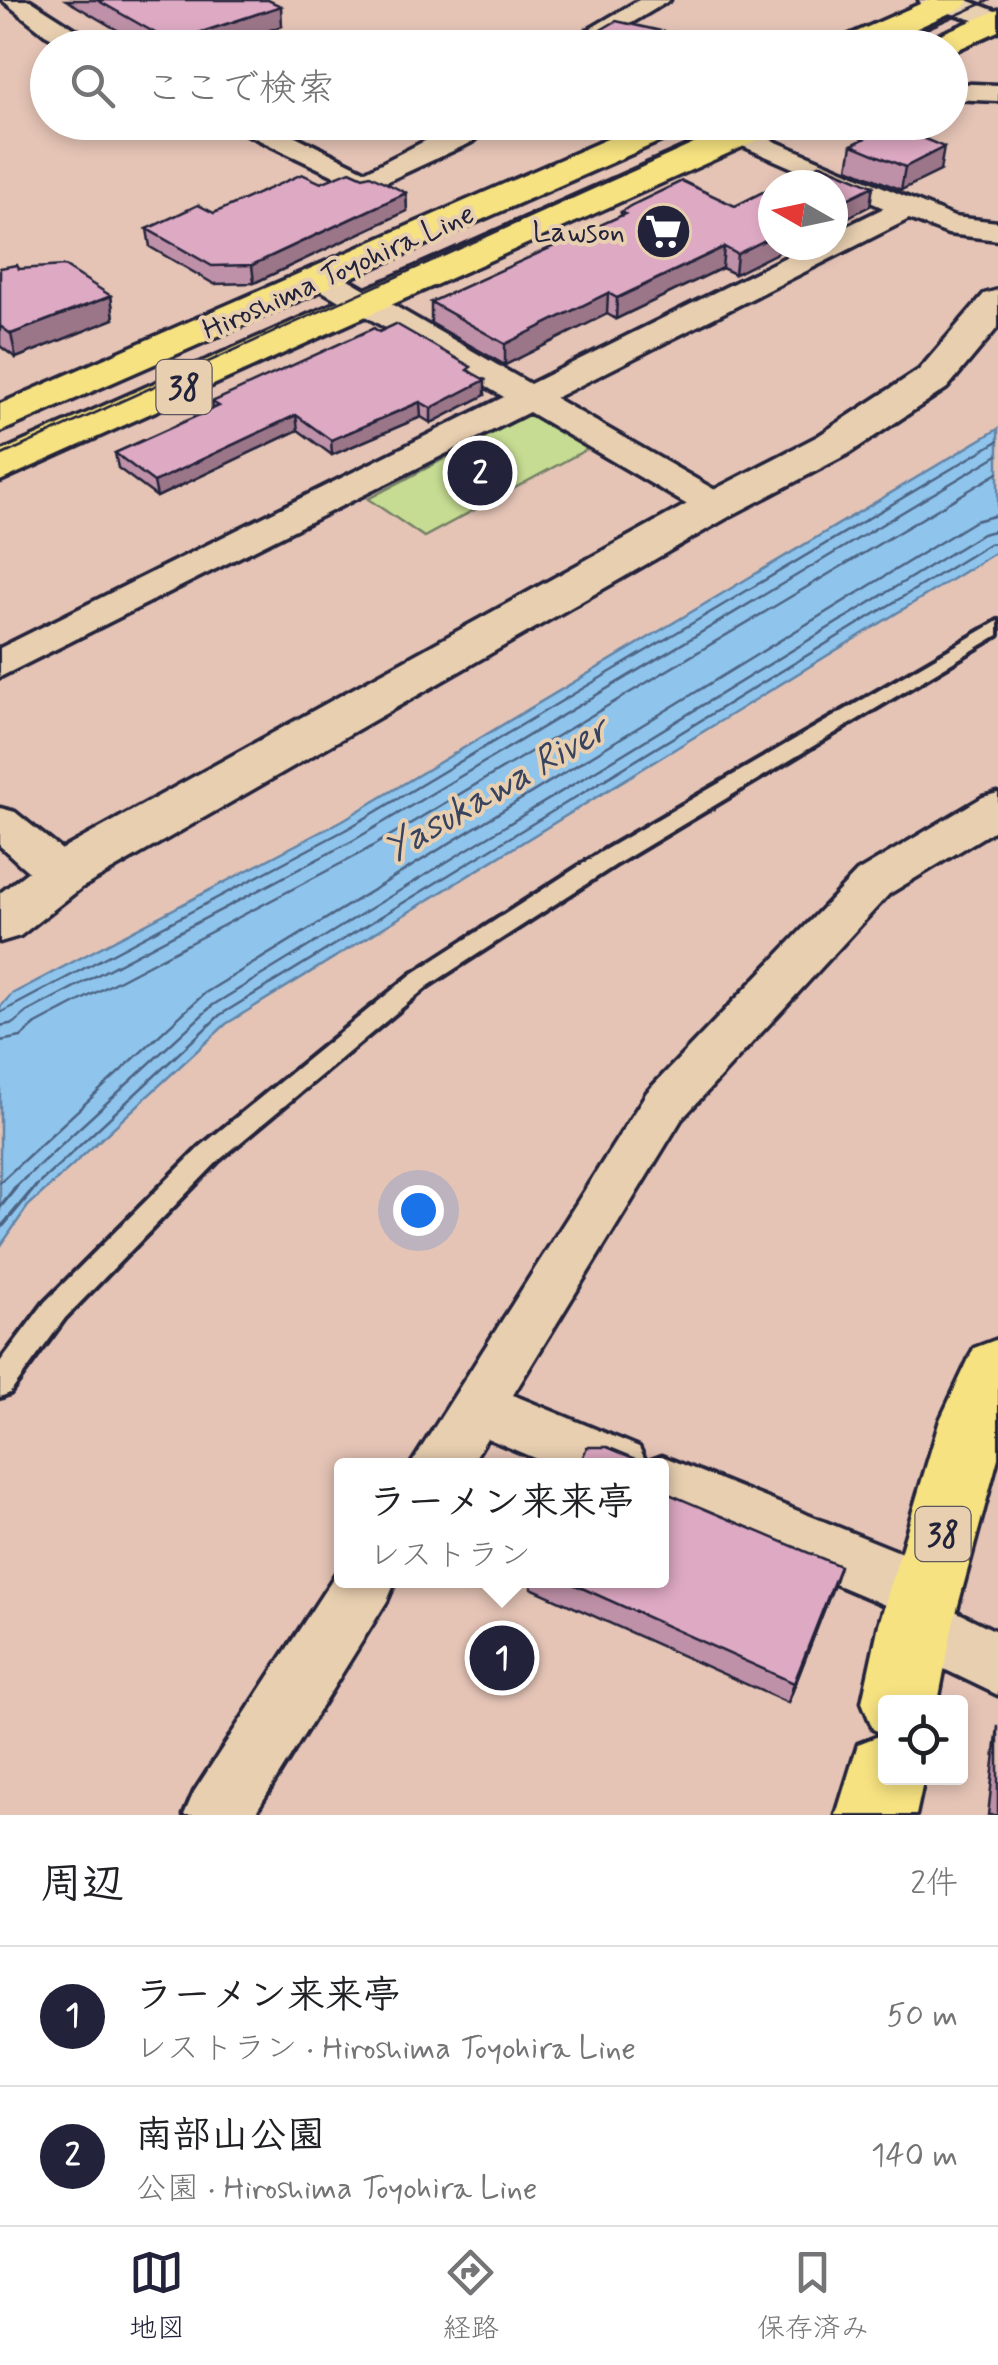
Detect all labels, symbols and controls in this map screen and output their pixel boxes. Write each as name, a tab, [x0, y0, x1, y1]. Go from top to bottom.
search box	[30, 30, 968, 140]
icon: search	[65, 58, 120, 113]
text: ここで検索	[145, 65, 335, 114]
north arrow	[758, 170, 848, 260]
street label: Hiroshima Toyohira Line	[196, 195, 481, 350]
supermarket icon: Lawson	[634, 201, 694, 261]
place label: Lawson	[532, 213, 625, 252]
road number: 38	[156, 360, 212, 414]
pin: 2	[448, 436, 512, 510]
water label: Yasukawa River	[375, 704, 621, 874]
your location	[393, 1185, 444, 1236]
popup	[334, 1458, 669, 1588]
text: ラーメン来来亭	[368, 1479, 635, 1528]
road number: 38	[916, 1507, 970, 1561]
text: レストラン	[368, 1535, 531, 1577]
pin: 1	[470, 1620, 534, 1696]
map controls	[878, 1695, 968, 1785]
button: locate	[878, 1695, 968, 1785]
text: 周辺	[40, 1858, 124, 1913]
text: 2件	[910, 1863, 958, 1905]
text: ラーメン来来亭	[135, 1972, 401, 2021]
text: 1	[65, 1995, 80, 2037]
text: 50 m	[886, 1995, 958, 2037]
text: レストラン · Hiroshima Toyohira Line	[135, 2028, 636, 2070]
text: 南部山公園	[135, 2112, 325, 2161]
text: 2	[65, 2135, 80, 2177]
text: 140 m	[871, 2135, 958, 2177]
text: 公園 · Hiroshima Toyohira Line	[135, 2168, 537, 2210]
tab: 地図	[129, 2245, 185, 2348]
tab: 経路	[443, 2245, 499, 2348]
tab: 保存済み	[757, 2245, 869, 2348]

